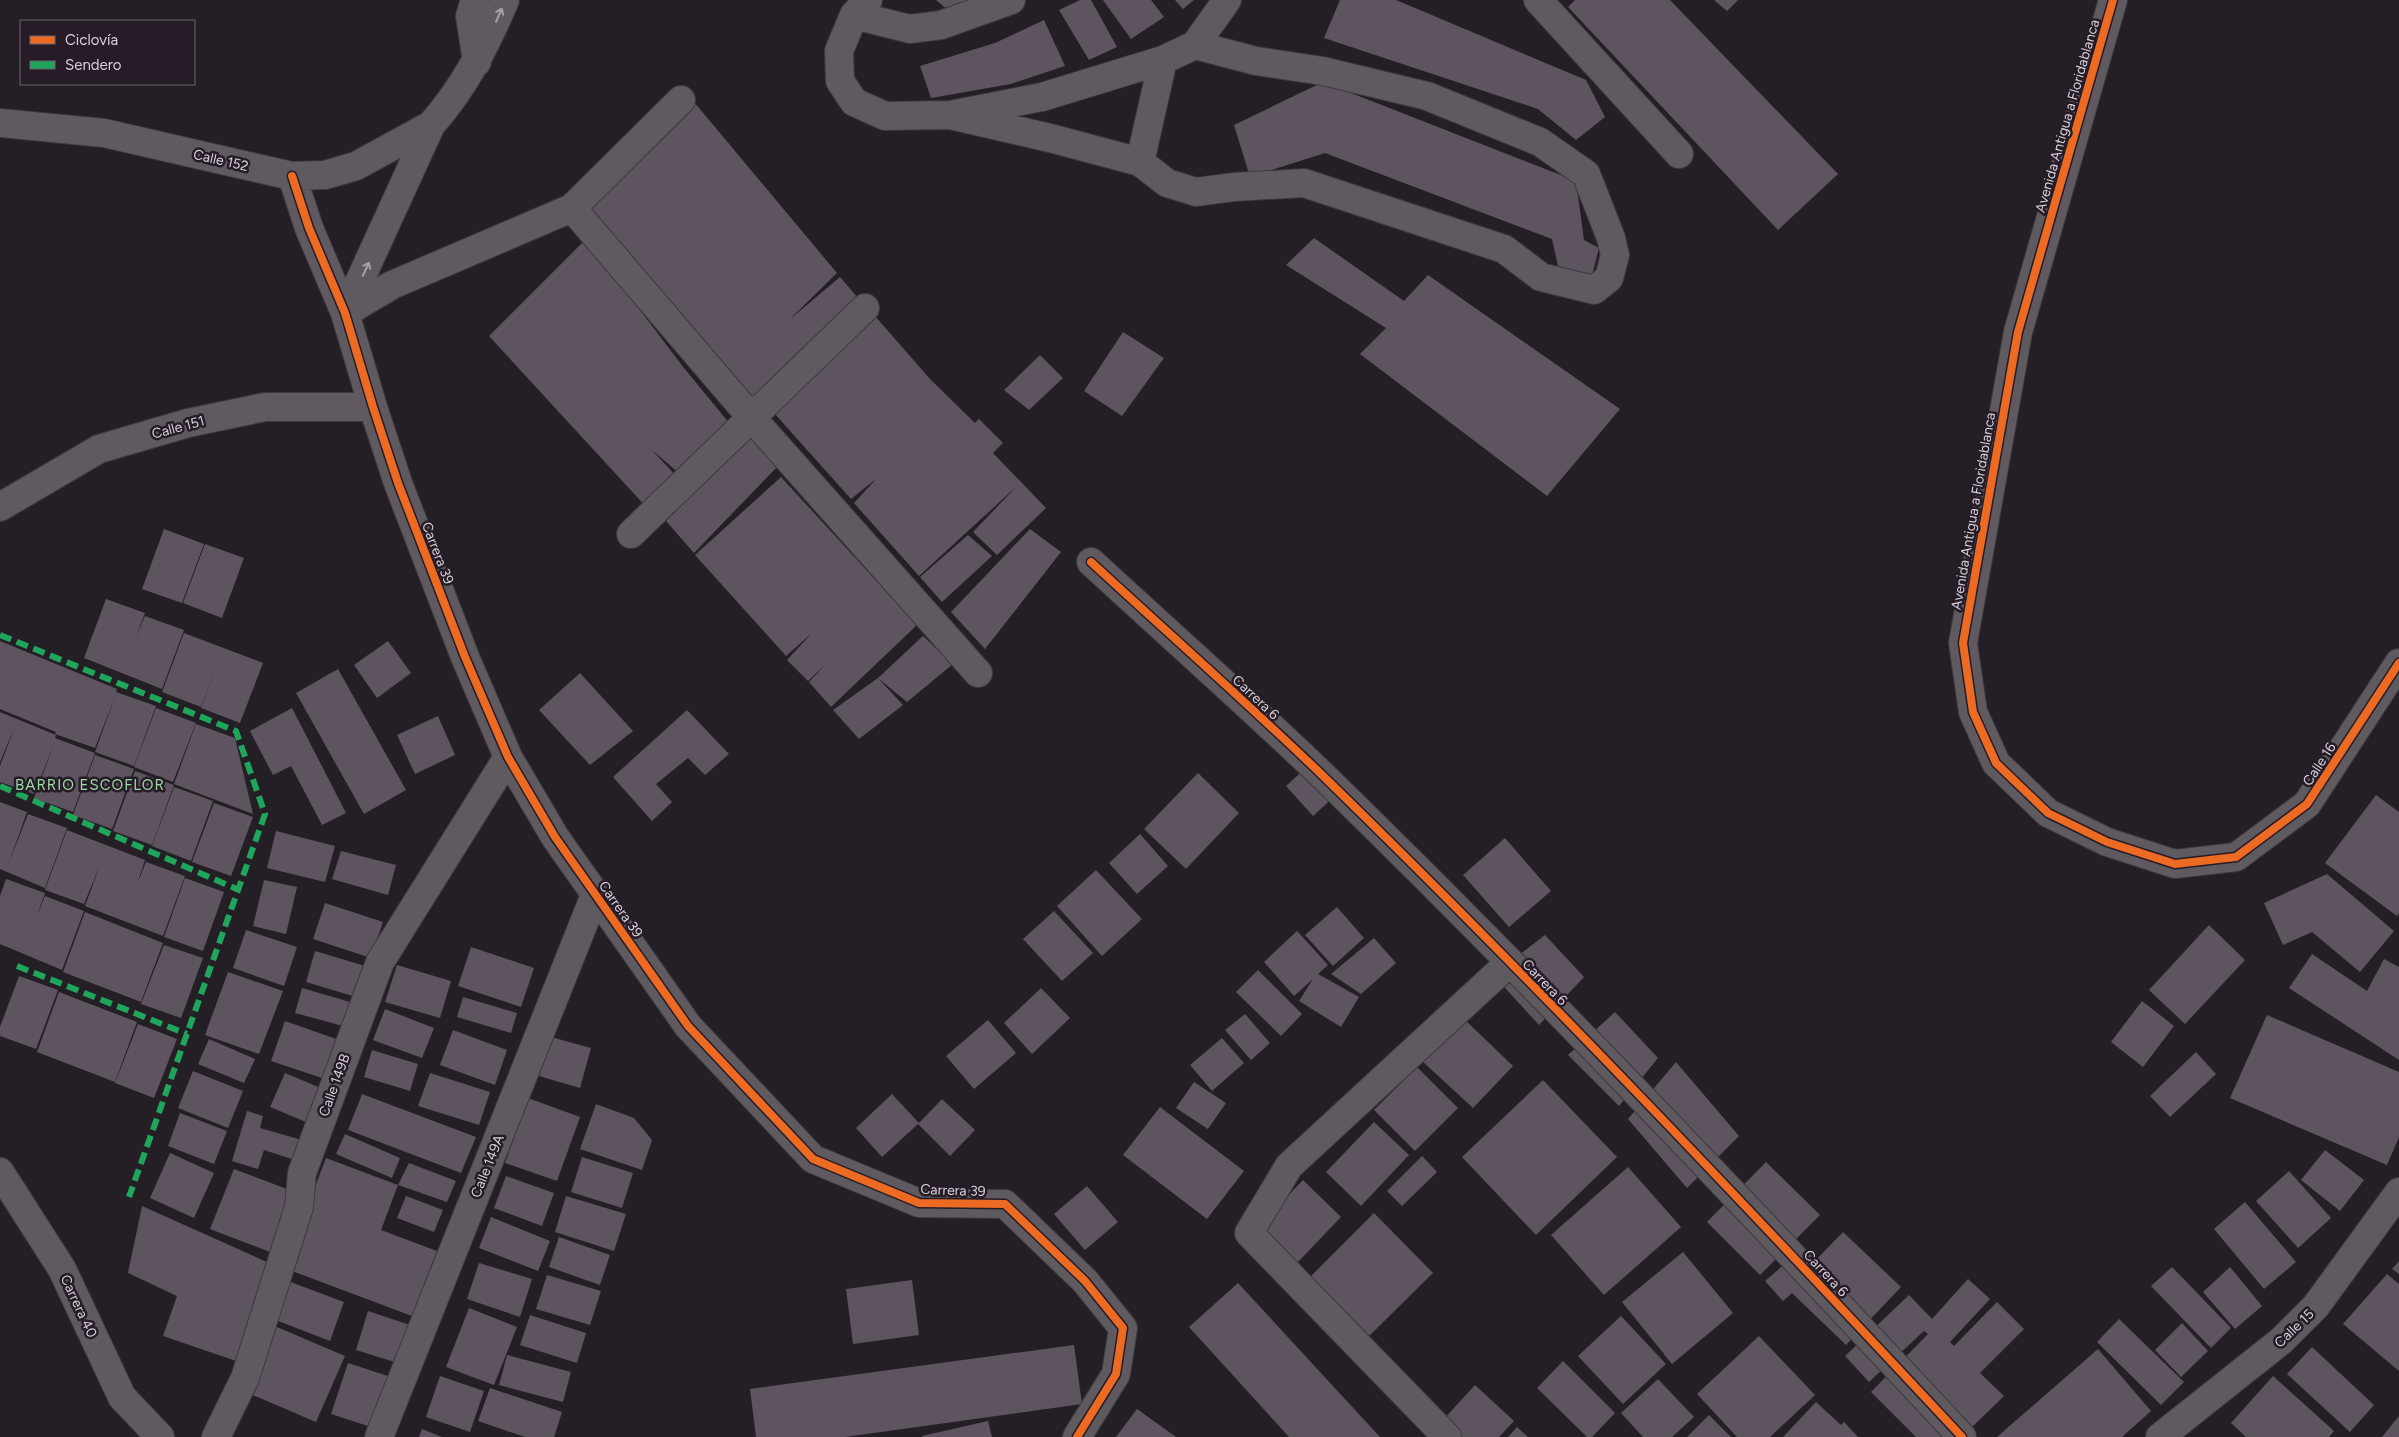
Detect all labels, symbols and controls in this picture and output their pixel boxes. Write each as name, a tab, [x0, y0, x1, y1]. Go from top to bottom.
one-way arrow	[494, 8, 504, 23]
street label: Avenida Antigua a Floridablanca	[2032, 18, 2103, 215]
legend	[20, 20, 195, 85]
text: Ciclovía	[65, 31, 118, 49]
text: Sendero	[65, 56, 122, 74]
street label: Calle 152	[192, 146, 250, 175]
one-way arrow	[361, 262, 371, 277]
street label: Avenida Antigua a Floridablanca	[1948, 411, 1999, 611]
street label: Calle 151	[150, 412, 206, 443]
street label: Carrera 39	[418, 520, 457, 587]
street label: Carrera 6	[1229, 672, 1283, 723]
street label: Calle 16	[2299, 739, 2340, 789]
district label: BARRIO ESCOFLOR	[15, 776, 165, 794]
street label: Carrera 39	[595, 878, 646, 941]
street label: Carrera 6	[1519, 956, 1571, 1009]
street label: Calle 149B	[315, 1052, 354, 1119]
street label: Calle 149A	[467, 1132, 508, 1200]
street label: Carrera 39	[920, 1181, 986, 1200]
street label: Carrera 6	[1800, 1246, 1852, 1300]
street label: Carrera 40	[57, 1272, 100, 1340]
street label: Calle 15	[2271, 1305, 2318, 1351]

